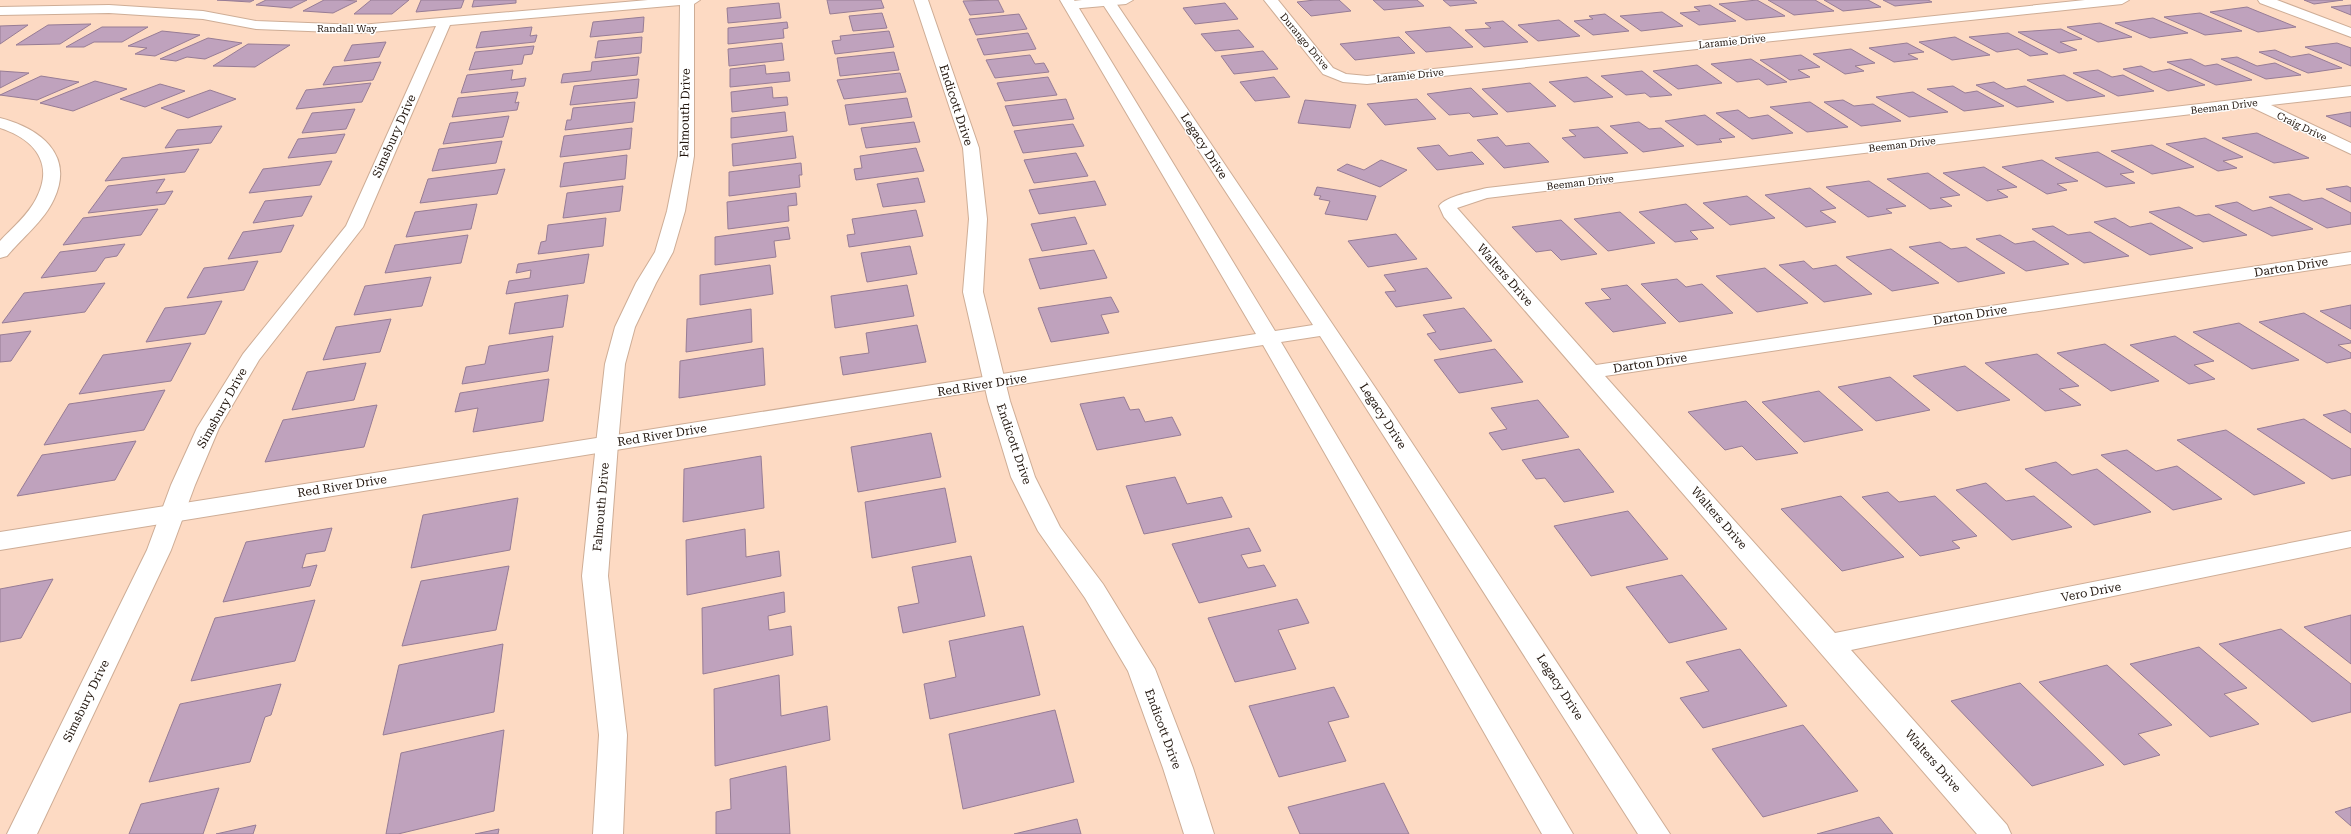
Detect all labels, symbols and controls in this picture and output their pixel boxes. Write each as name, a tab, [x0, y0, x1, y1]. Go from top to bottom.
street label: Durango Drive	[1278, 11, 1332, 72]
street label: Randall Way	[317, 23, 377, 34]
street label: Laramie Drive	[1698, 32, 1767, 50]
street label: Endicott Drive	[936, 63, 976, 148]
street label: Laramie Drive	[1376, 66, 1445, 84]
street label: Falmouth Drive	[677, 68, 693, 158]
street label: Simsbury Drive	[369, 92, 419, 180]
street label: Beeman Drive	[2190, 97, 2259, 116]
street label: Craig Drive	[2275, 110, 2329, 143]
street label: Legacy Drive	[1178, 111, 1231, 182]
street label: Beeman Drive	[1868, 135, 1937, 154]
street label: Beeman Drive	[1546, 173, 1615, 192]
street label: Walters Drive	[1474, 241, 1536, 309]
street label: Darton Drive	[2253, 254, 2329, 280]
street label: Darton Drive	[1932, 302, 2008, 328]
street label: Darton Drive	[1612, 350, 1688, 376]
street label: Simsbury Drive	[194, 365, 250, 451]
street label: Red River Drive	[936, 371, 1028, 399]
street label: Legacy Drive	[1357, 381, 1410, 452]
street label: Endicott Drive	[994, 402, 1035, 487]
street label: Red River Drive	[616, 421, 708, 449]
street label: Falmouth Drive	[590, 462, 612, 552]
street label: Red River Drive	[296, 472, 388, 500]
street label: Walters Drive	[1688, 484, 1750, 552]
street label: Vero Drive	[2060, 579, 2123, 605]
street label: Legacy Drive	[1534, 652, 1587, 723]
street label: Simsbury Drive	[60, 657, 112, 744]
street label: Endicott Drive	[1142, 687, 1184, 771]
street label: Walters Drive	[1902, 727, 1964, 795]

